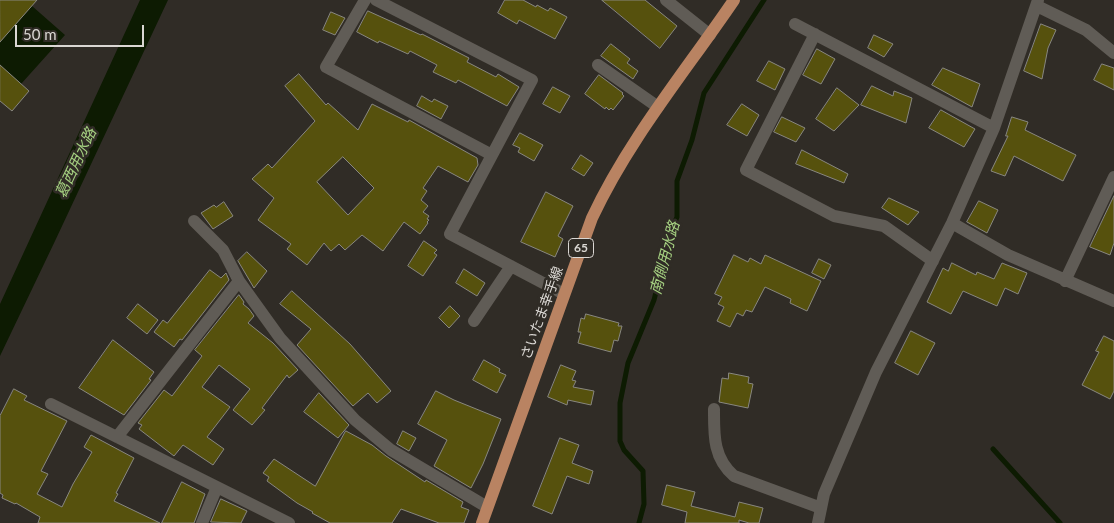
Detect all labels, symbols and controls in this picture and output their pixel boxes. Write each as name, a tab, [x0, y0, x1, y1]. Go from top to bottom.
scale bar	[18, 15, 146, 47]
text: 50 m	[23, 25, 57, 43]
water label: 葛西用水路	[52, 125, 100, 201]
water label: 南側用水路	[647, 219, 683, 297]
road number: 65	[568, 238, 594, 258]
street label: さいたま幸手線	[517, 264, 567, 362]

